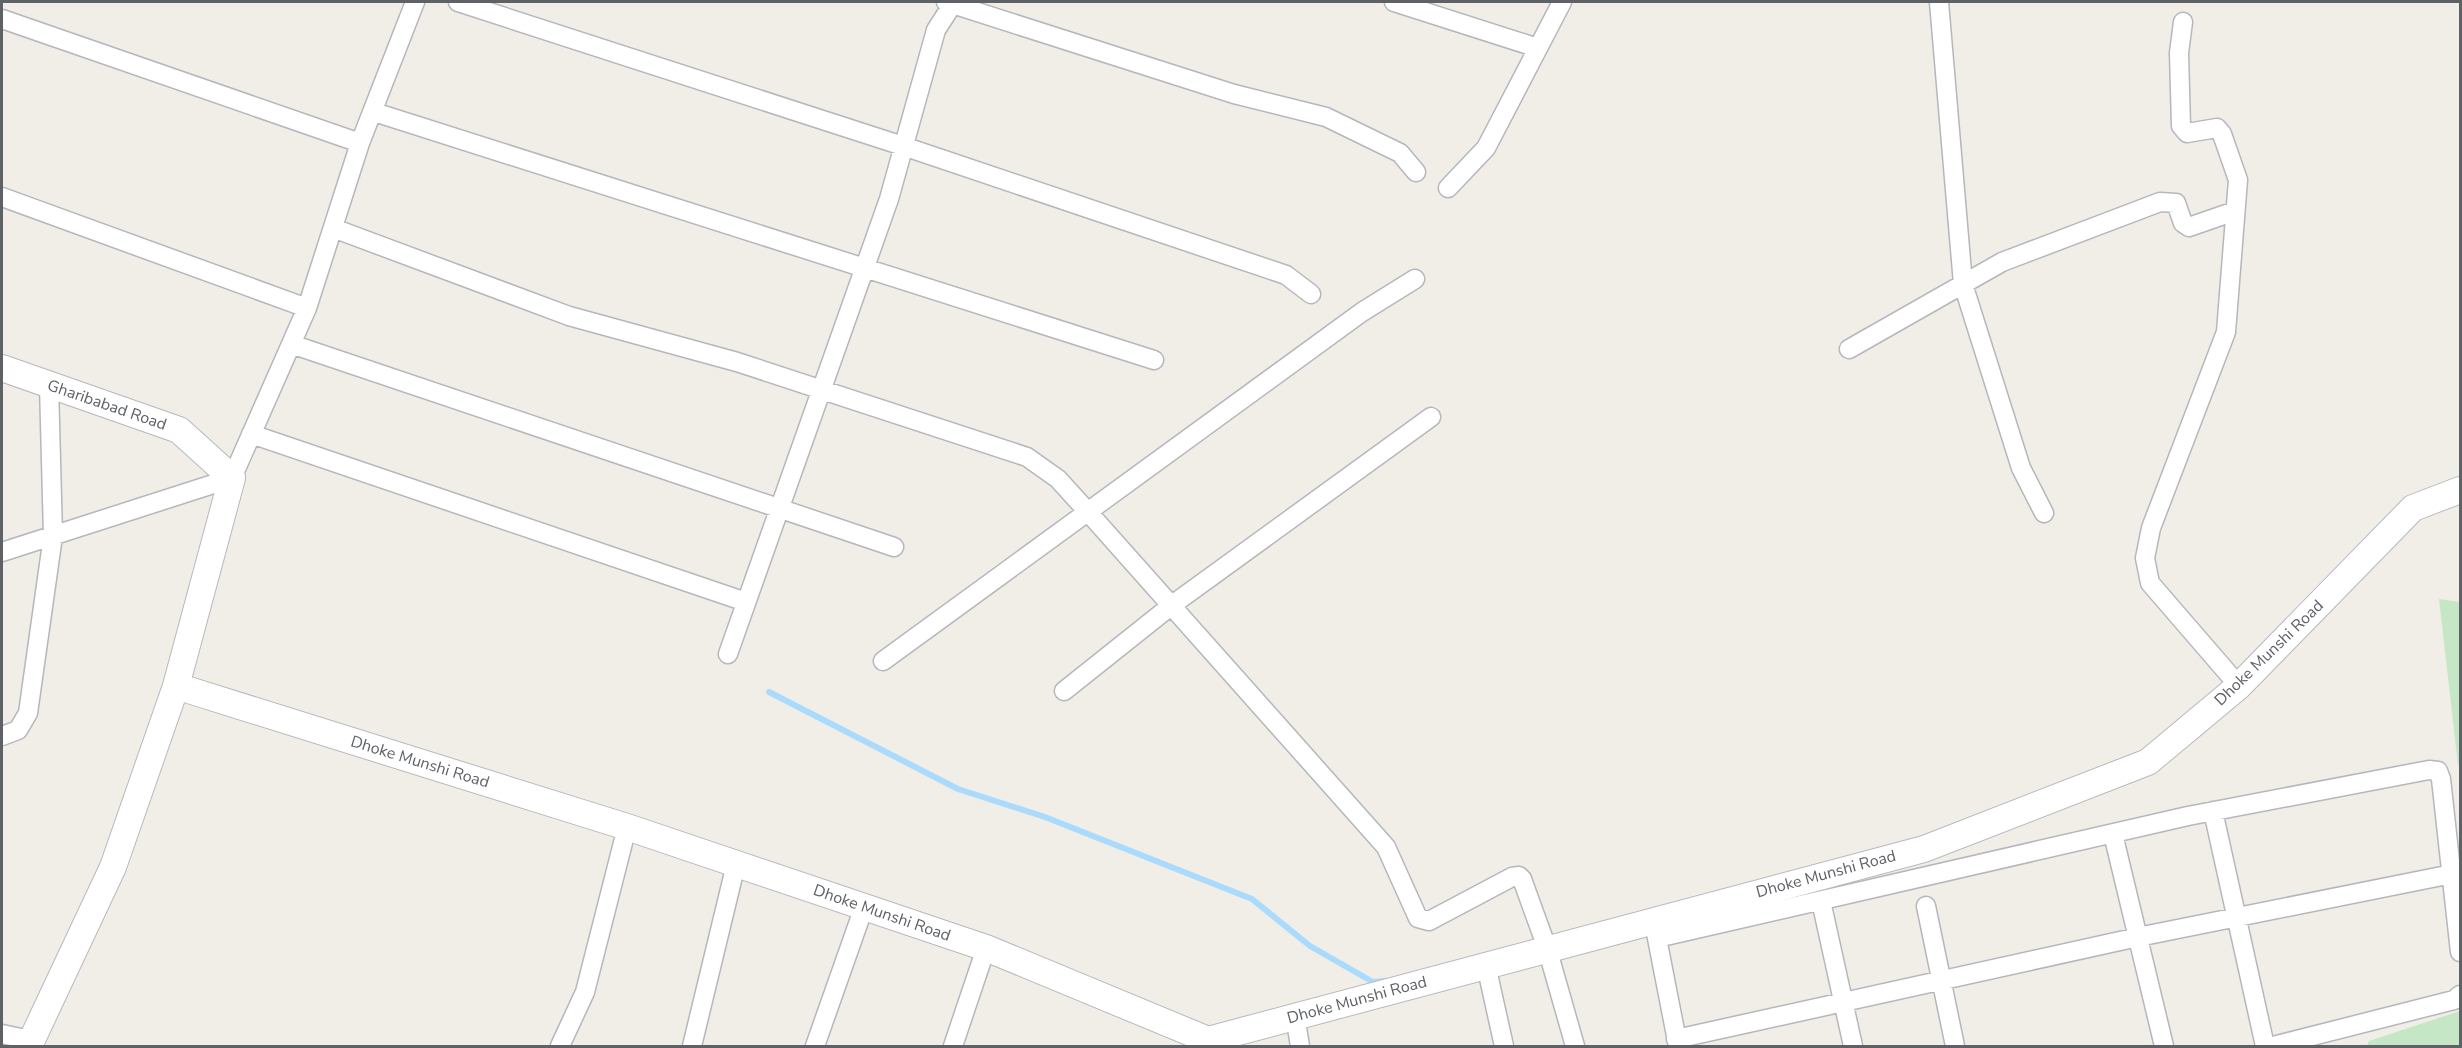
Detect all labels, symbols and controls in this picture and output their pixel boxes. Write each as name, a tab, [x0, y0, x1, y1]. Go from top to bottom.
street label: Gharibabad Road	[44, 374, 170, 436]
street label: Dhoke Munshi Road	[2210, 595, 2328, 711]
street label: Dhoke Munshi Road	[348, 730, 492, 794]
street label: Dhoke Munshi Road	[1754, 845, 1898, 903]
street label: Dhoke Munshi Road	[810, 879, 954, 947]
street label: Dhoke Munshi Road	[1285, 971, 1429, 1029]

